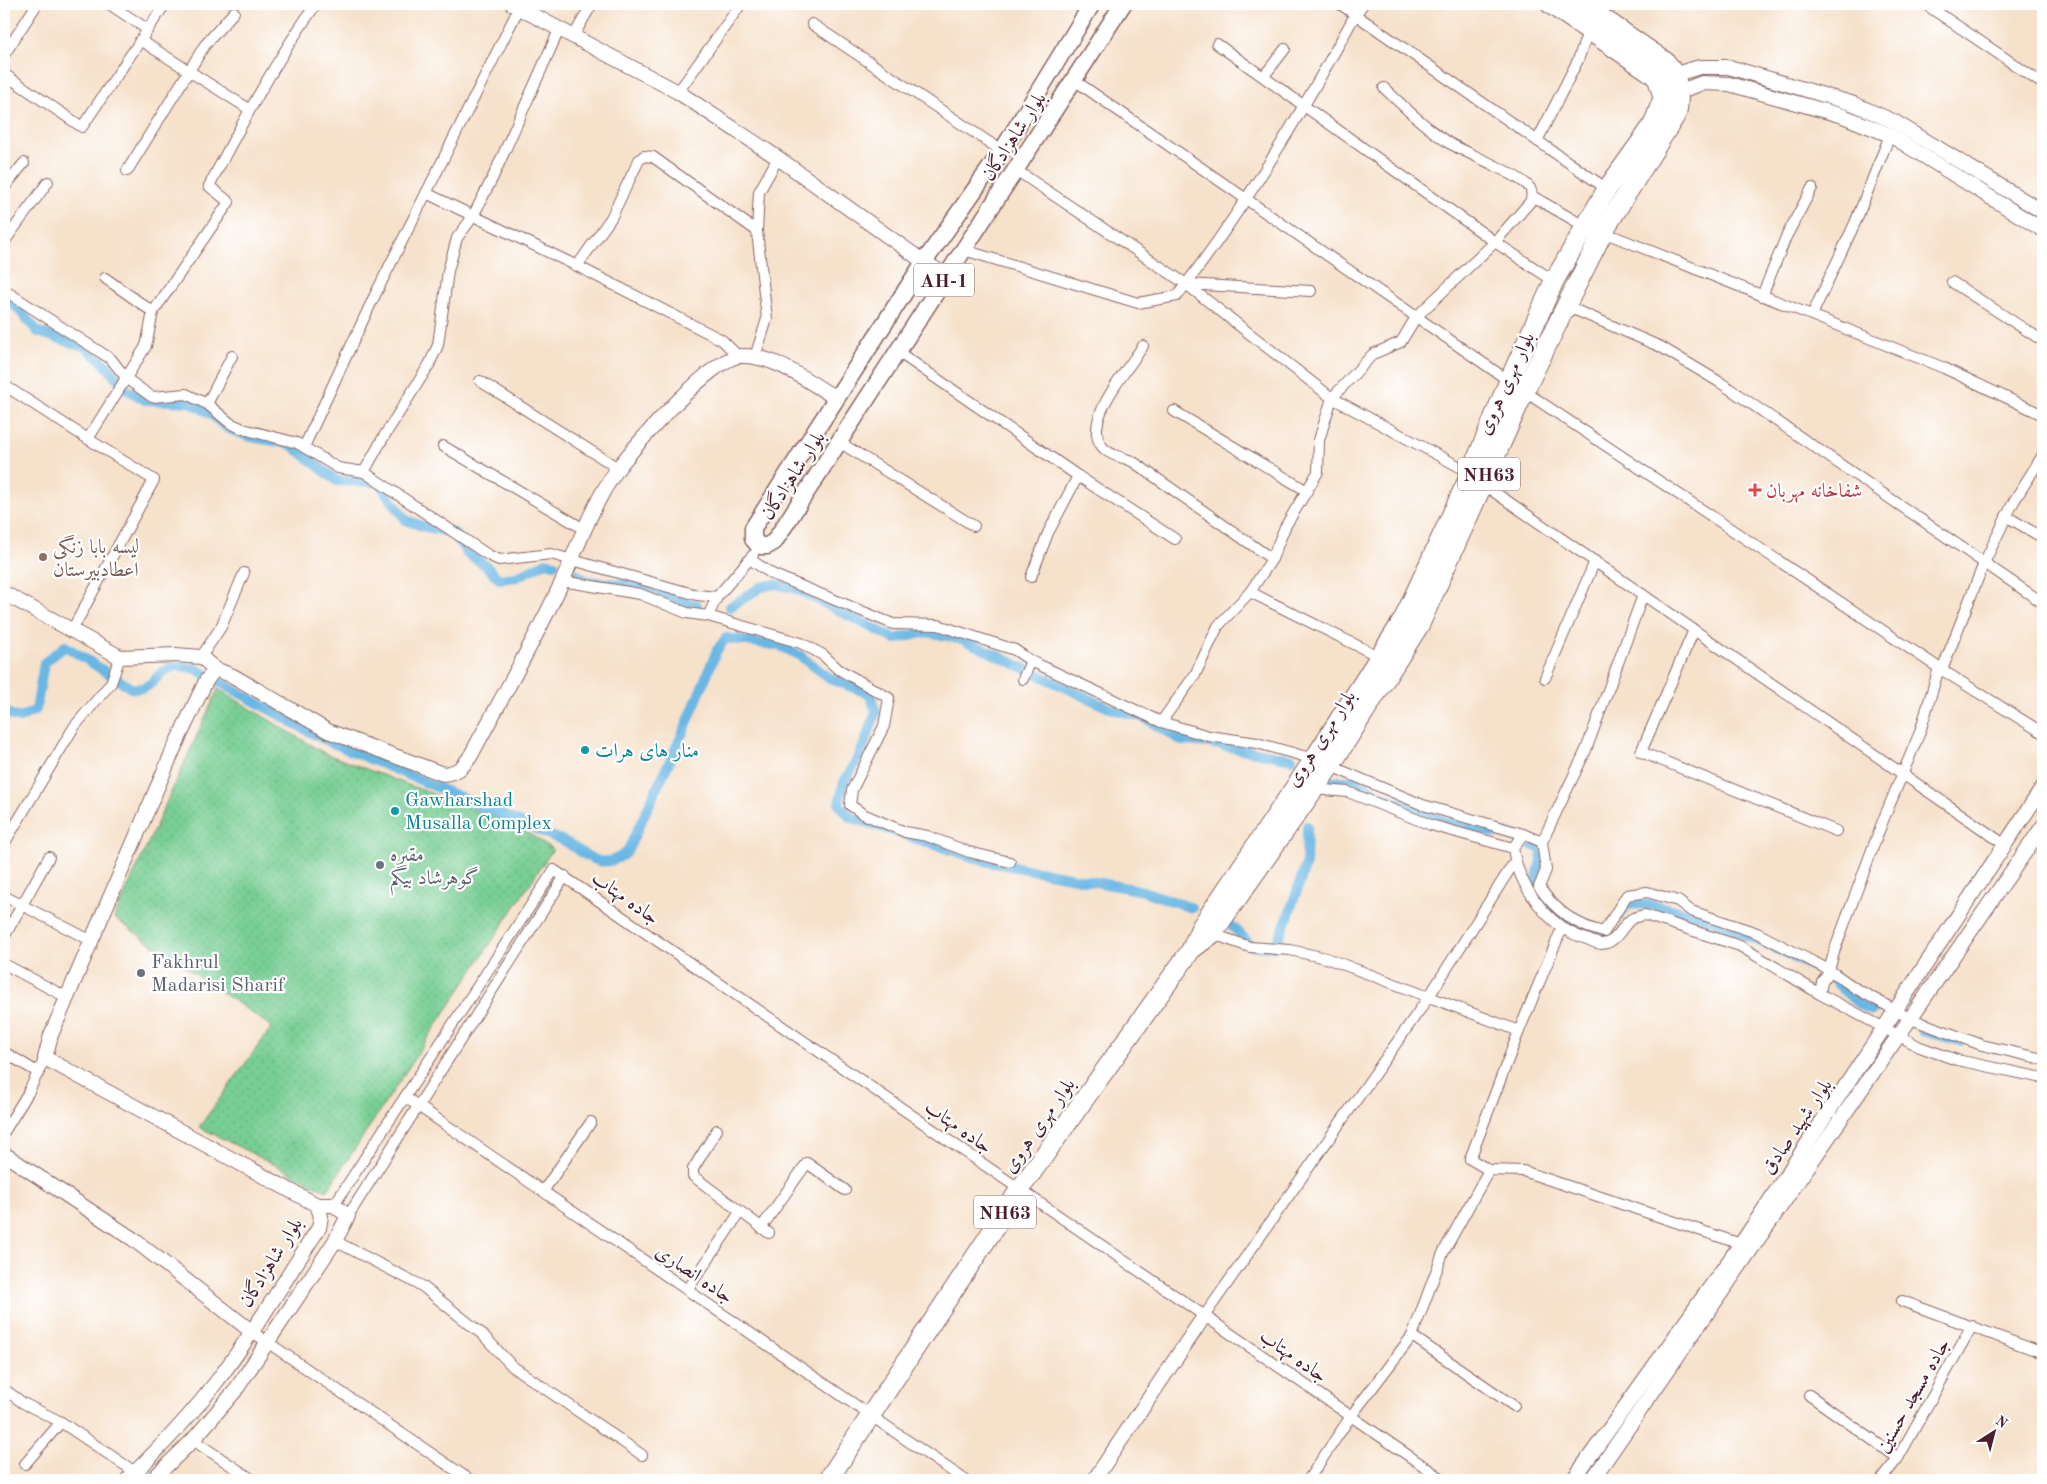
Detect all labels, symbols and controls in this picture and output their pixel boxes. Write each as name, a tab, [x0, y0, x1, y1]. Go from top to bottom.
street label: بلوار شاهزادگان	[975, 87, 1052, 186]
road number: AH-1	[914, 264, 974, 296]
street label: بلوار مهری هروی	[1474, 329, 1540, 439]
street label: بلوار شاهزادگان	[754, 426, 831, 525]
road number: NH63	[1458, 458, 1520, 490]
place label: شفاخانه مهربان	[1766, 482, 1862, 503]
marker: شفاخانه مهربان	[1748, 483, 1762, 497]
place label: لیسه بابا زنگی اعطادبیرستان	[53, 534, 139, 581]
marker: لیسه بابا زنگی اعطادبیرستان	[37, 551, 49, 563]
street label: بلوار مهری هروی	[1283, 687, 1361, 791]
place label: منار های هرات	[595, 742, 699, 763]
marker: منار های هرات	[579, 744, 591, 756]
place label: Gawharshad Musalla Complex	[405, 791, 552, 834]
marker: Gawharshad Musalla Complex	[389, 805, 401, 817]
place label: مقبره گوهرشاد بیگم	[390, 846, 479, 896]
marker: مقبره گوهرشاد بیگم	[374, 859, 386, 871]
street label: جاده مهتاب	[587, 868, 662, 930]
place label: Fakhrul Madarisi Sharif	[151, 953, 286, 996]
marker: Fakhrul Madarisi Sharif	[135, 967, 147, 979]
street label: بلوار مهری هروی	[1000, 1075, 1080, 1178]
street label: بلوار شهید صادق	[1758, 1076, 1838, 1179]
street label: جاده مهتاب	[920, 1097, 995, 1159]
road number: NH63	[974, 1196, 1036, 1228]
street label: بلوار شاهزادگان	[233, 1213, 308, 1312]
street label: جاده انصاری	[651, 1241, 736, 1308]
street label: جاده مهتاب	[1255, 1326, 1330, 1388]
street label: جاده مسجد حسنین	[1873, 1336, 1954, 1456]
north arrow	[1970, 1406, 2020, 1456]
text: N	[1993, 1413, 2010, 1431]

